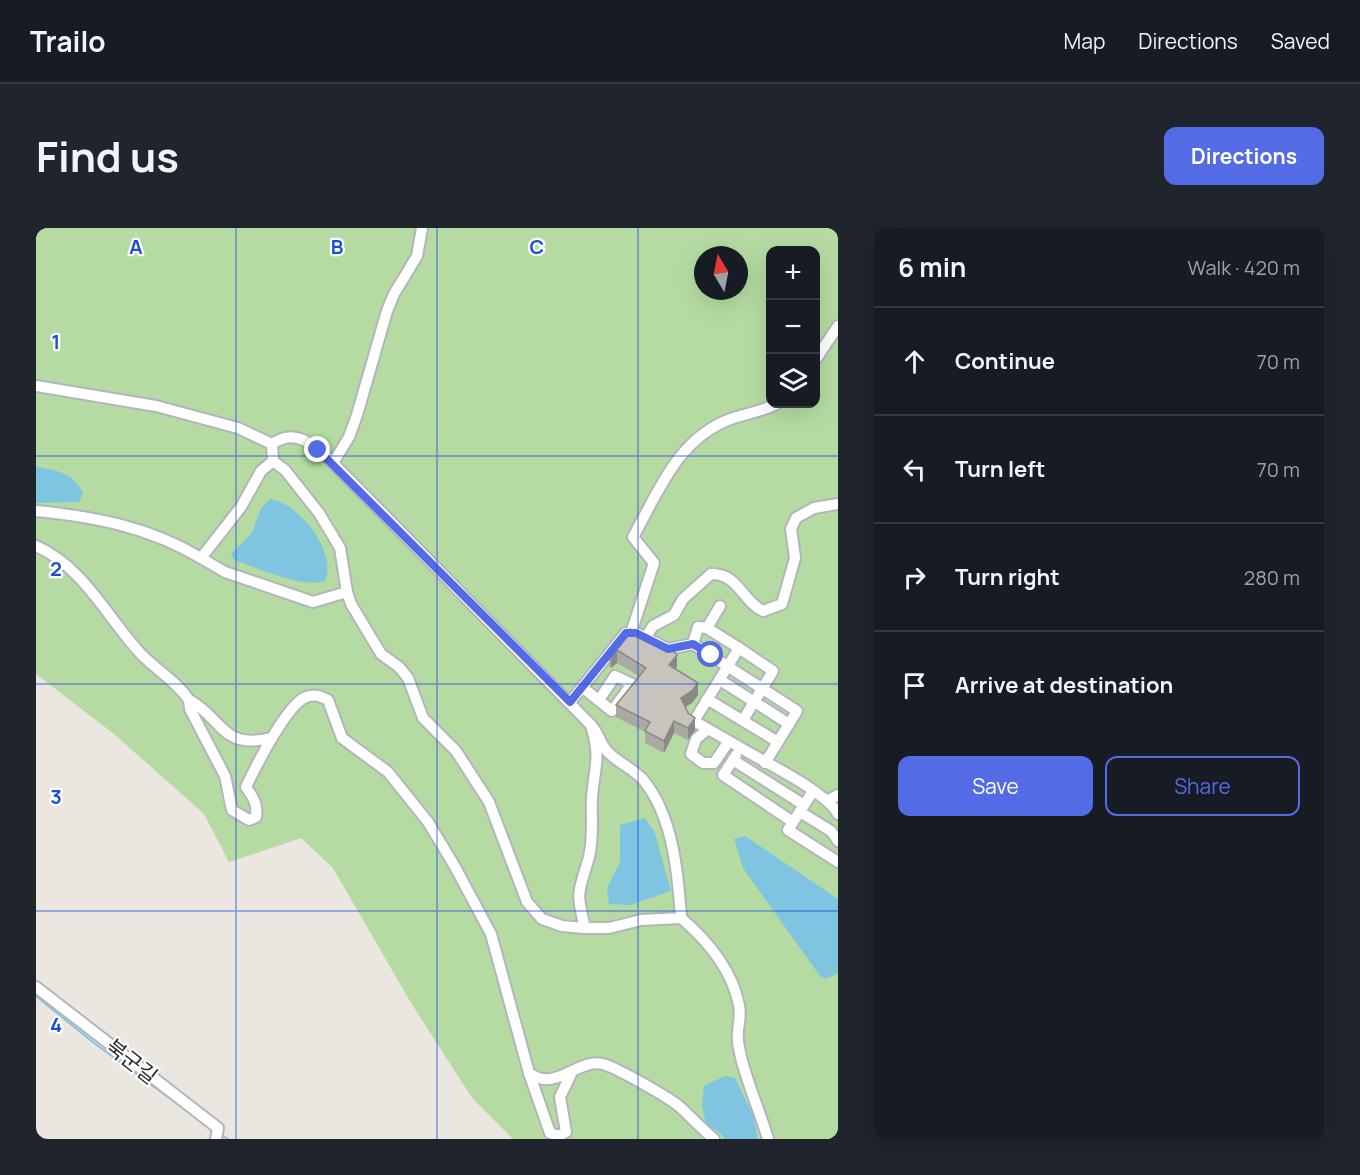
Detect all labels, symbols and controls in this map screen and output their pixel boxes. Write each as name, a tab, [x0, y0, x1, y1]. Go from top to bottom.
text: Trailo	[30, 22, 106, 60]
text: Map	[1064, 27, 1105, 55]
text: Directions	[1138, 27, 1238, 55]
text: Saved	[1271, 27, 1330, 55]
text: Find us	[36, 127, 179, 185]
button: Directions	[1164, 127, 1324, 185]
text: A	[129, 233, 143, 260]
text: B	[331, 233, 344, 260]
text: C	[530, 233, 544, 260]
north arrow	[694, 246, 748, 300]
map controls	[766, 246, 820, 408]
button: +	[766, 246, 820, 300]
text: 6 min	[898, 249, 966, 285]
text: Walk · 420 m	[1188, 254, 1300, 281]
button: −	[766, 300, 820, 354]
text: 1	[52, 328, 60, 355]
icon: ahead	[898, 345, 931, 378]
text: Continue	[955, 346, 1055, 376]
text: 70 m	[1257, 348, 1300, 375]
button: layers	[766, 354, 820, 408]
route end	[304, 436, 330, 462]
icon: left	[898, 453, 931, 486]
text: Turn left	[955, 454, 1045, 484]
text: 70 m	[1257, 456, 1300, 483]
text: 2	[50, 555, 62, 582]
icon: right	[898, 561, 931, 594]
text: Turn right	[955, 562, 1060, 592]
text: 280 m	[1244, 564, 1300, 591]
route start	[697, 641, 723, 667]
icon: arrive	[898, 669, 931, 702]
text: Arrive at destination	[955, 670, 1173, 700]
button: Save	[898, 756, 1093, 816]
button: Share	[1105, 756, 1300, 816]
text: 3	[50, 783, 62, 810]
text: 4	[50, 1011, 62, 1038]
street label: 북군길	[101, 1032, 163, 1090]

